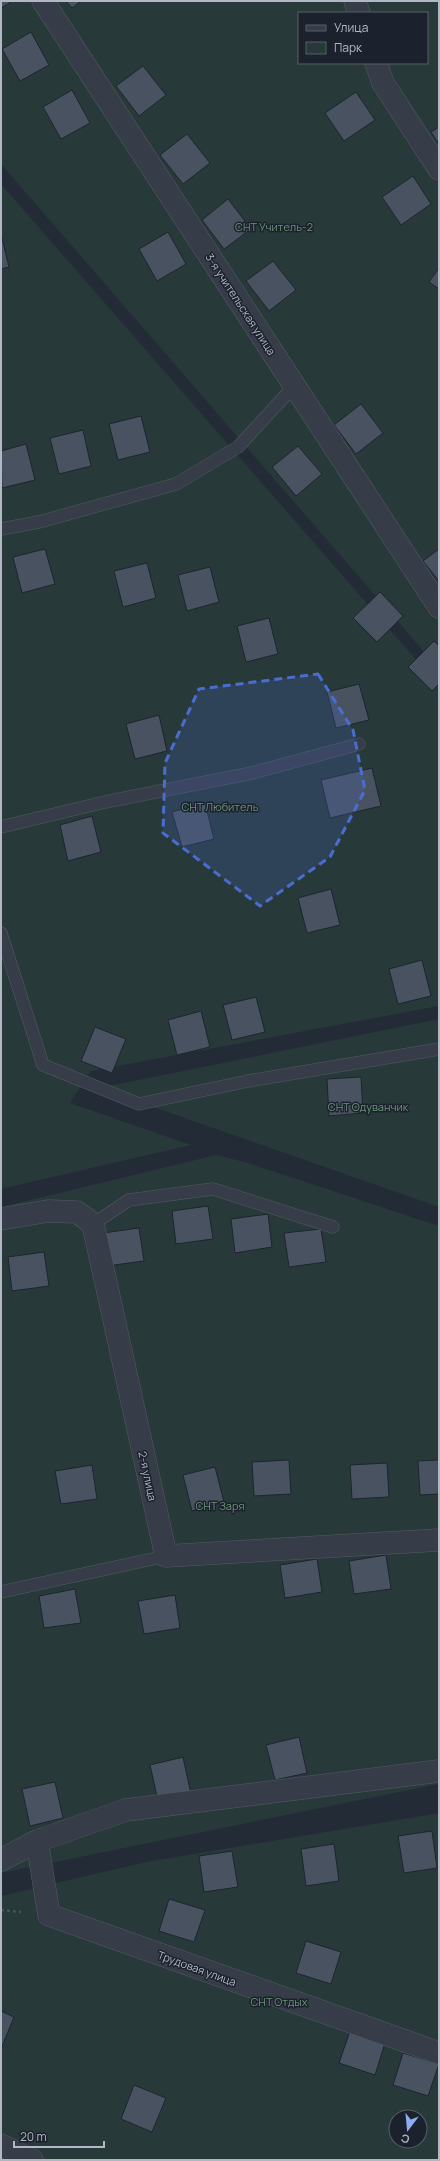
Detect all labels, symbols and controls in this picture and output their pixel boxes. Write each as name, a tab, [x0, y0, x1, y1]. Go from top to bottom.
legend	[298, 12, 428, 64]
text: Улица	[334, 19, 368, 36]
text: Парк	[334, 39, 363, 56]
park label: СНТ Учитель-2	[235, 219, 313, 234]
street label: 3-я учительская улица	[203, 250, 279, 358]
park label: СНТ Любитель	[181, 799, 259, 814]
park label: СНТ Одуванчик	[328, 1099, 409, 1114]
street label: 2-я улица	[135, 1450, 161, 1502]
park label: СНТ Заря	[195, 1498, 245, 1513]
street label: Трудовая улица	[156, 1947, 238, 1989]
park label: СНТ Отдых	[250, 1994, 308, 2009]
north arrow	[388, 2109, 428, 2149]
scale bar	[14, 2123, 104, 2149]
text: 20 m	[20, 2128, 47, 2145]
text: С	[399, 2131, 411, 2147]

